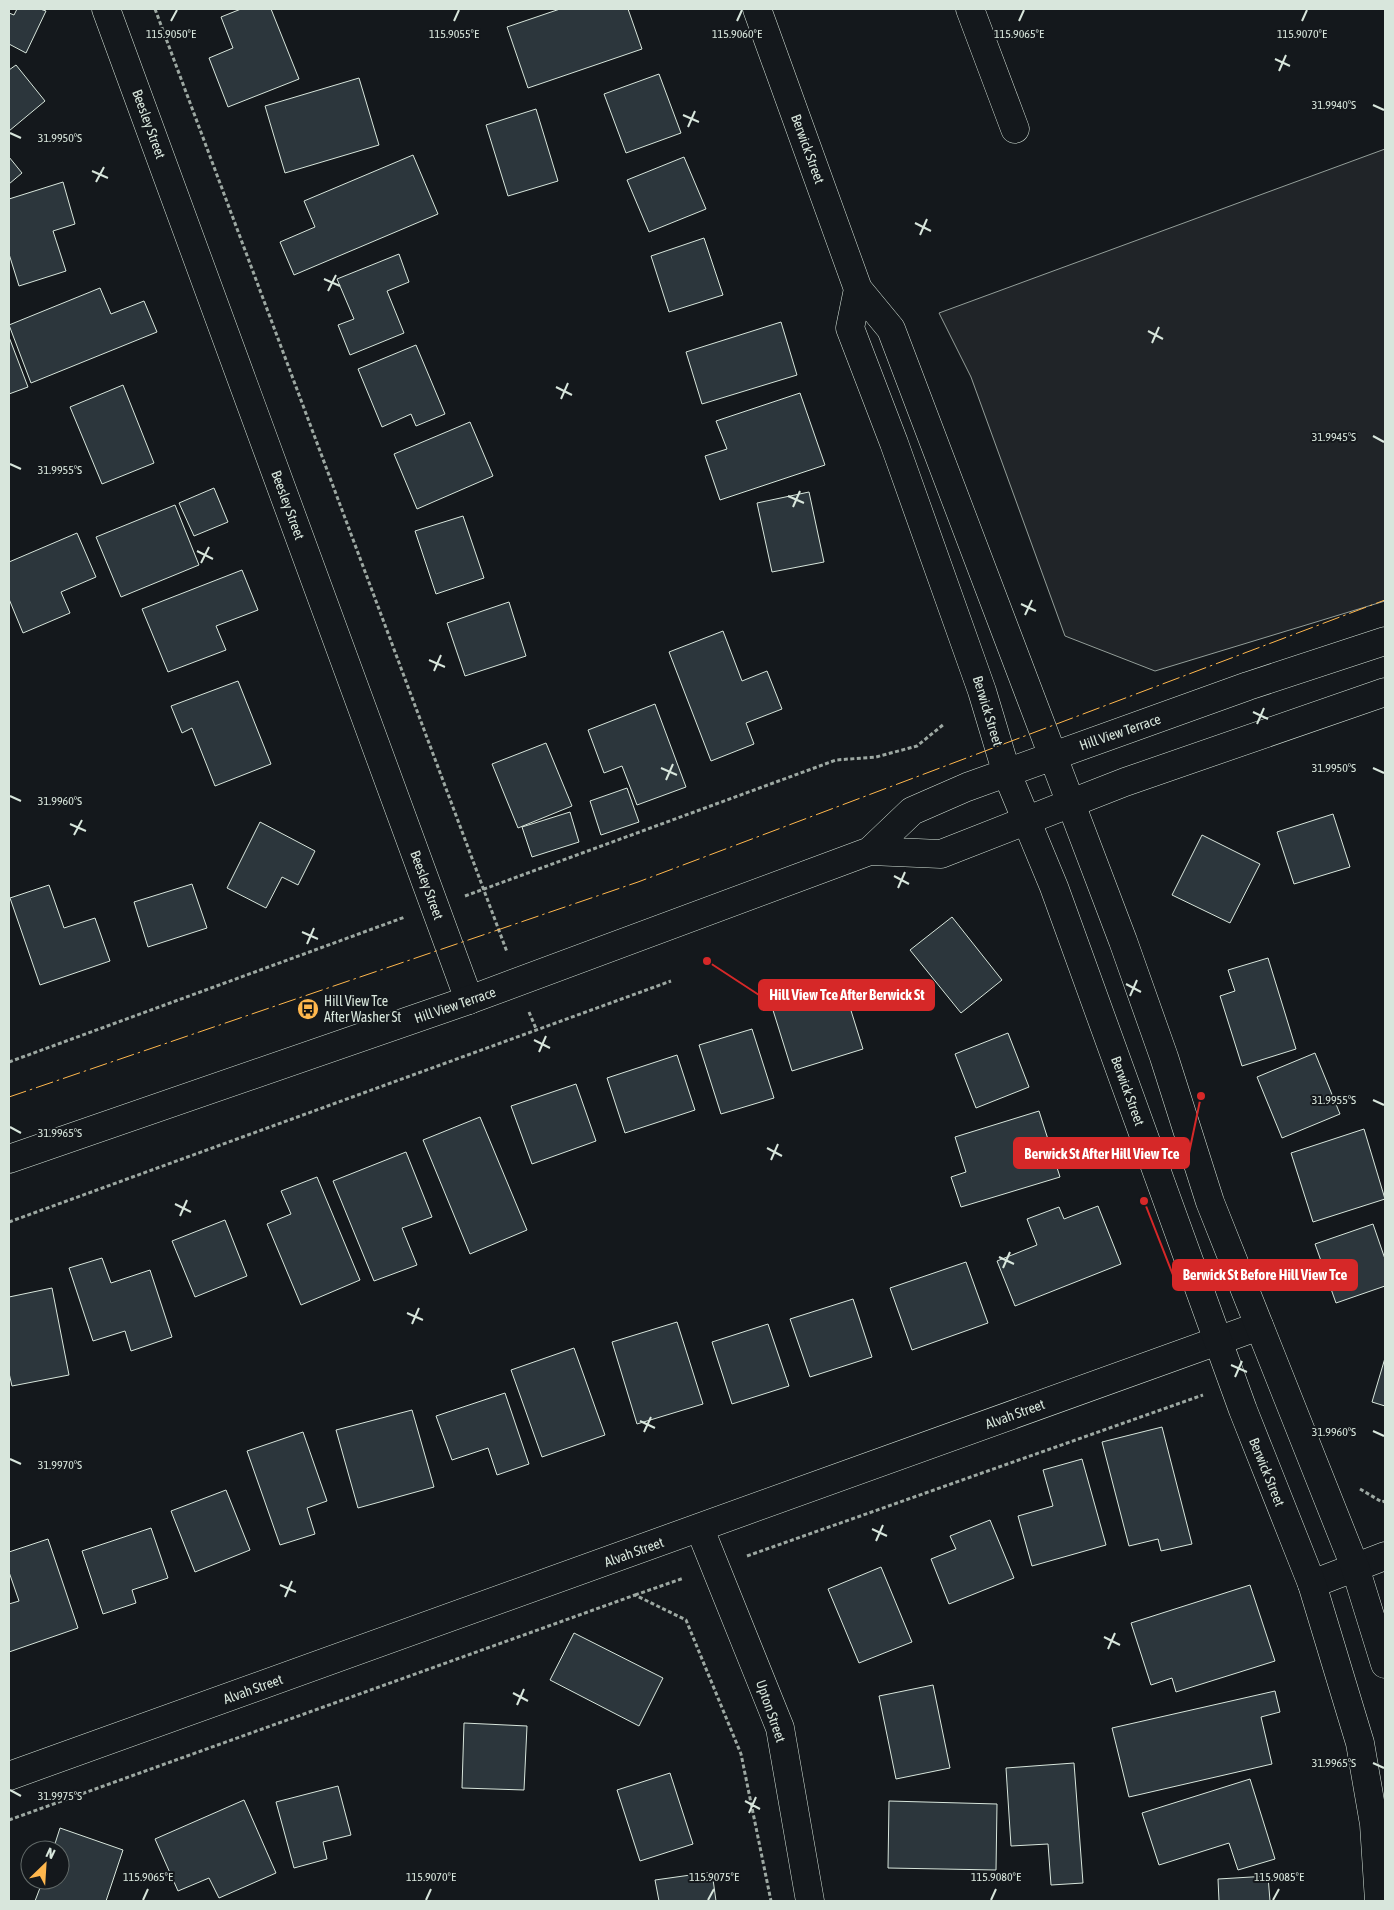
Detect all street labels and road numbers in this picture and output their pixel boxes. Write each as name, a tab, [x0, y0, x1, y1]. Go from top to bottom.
street label: Beesley Street	[129, 87, 169, 161]
street label: Berwick Street	[788, 112, 828, 186]
street label: Beesley Street	[268, 468, 308, 542]
street label: Berwick Street	[970, 674, 1006, 748]
street label: Hill View Terrace	[1077, 711, 1163, 753]
street label: Beesley Street	[407, 848, 447, 922]
street label: Hill View Terrace	[412, 984, 498, 1026]
street label: Berwick Street	[1108, 1054, 1148, 1128]
street label: Alvah Street	[983, 1396, 1047, 1432]
street label: Berwick Street	[1246, 1435, 1288, 1509]
street label: Alvah Street	[602, 1534, 666, 1570]
street label: Alvah Street	[221, 1671, 285, 1707]
street label: Upton Street	[753, 1678, 789, 1744]

